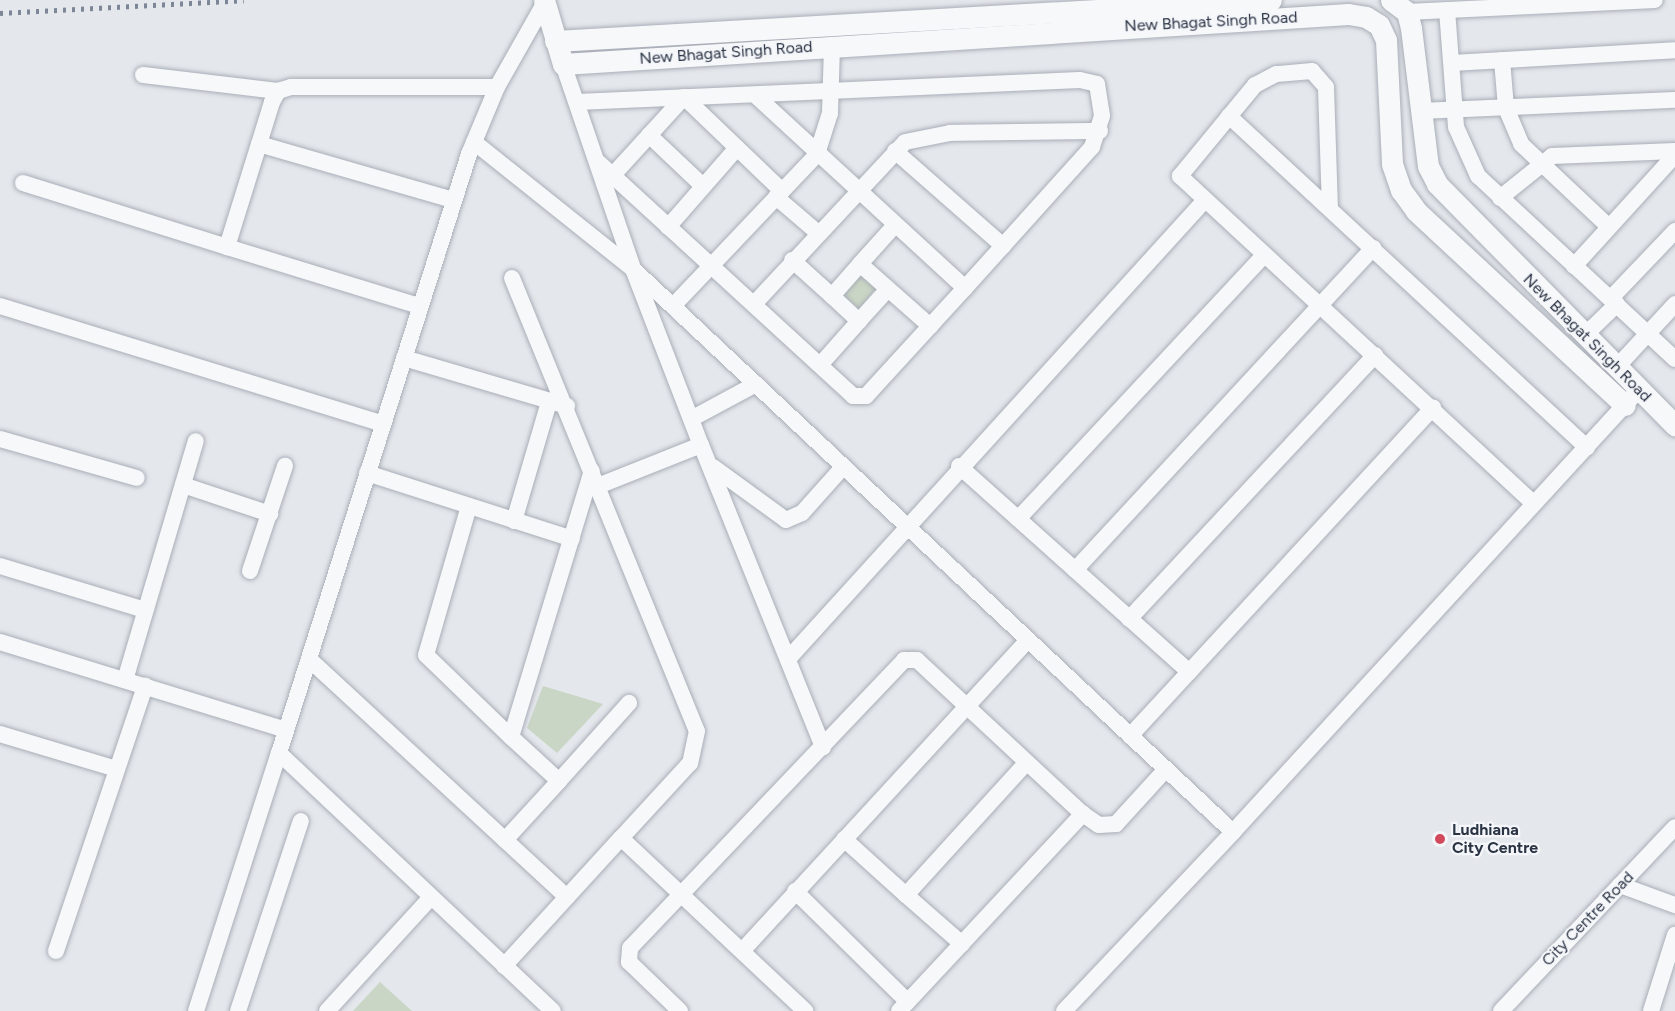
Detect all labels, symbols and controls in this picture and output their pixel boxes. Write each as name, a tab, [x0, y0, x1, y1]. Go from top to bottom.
street label: New Bhagat Singh Road	[1124, 8, 1298, 36]
street label: New Bhagat Singh Road	[639, 37, 813, 69]
street label: New Bhagat Singh Road	[1519, 270, 1655, 406]
place label: Ludhiana City Centre	[1452, 820, 1538, 858]
marker: Ludhiana City Centre	[1433, 832, 1447, 846]
street label: City Centre Road	[1538, 868, 1638, 970]

